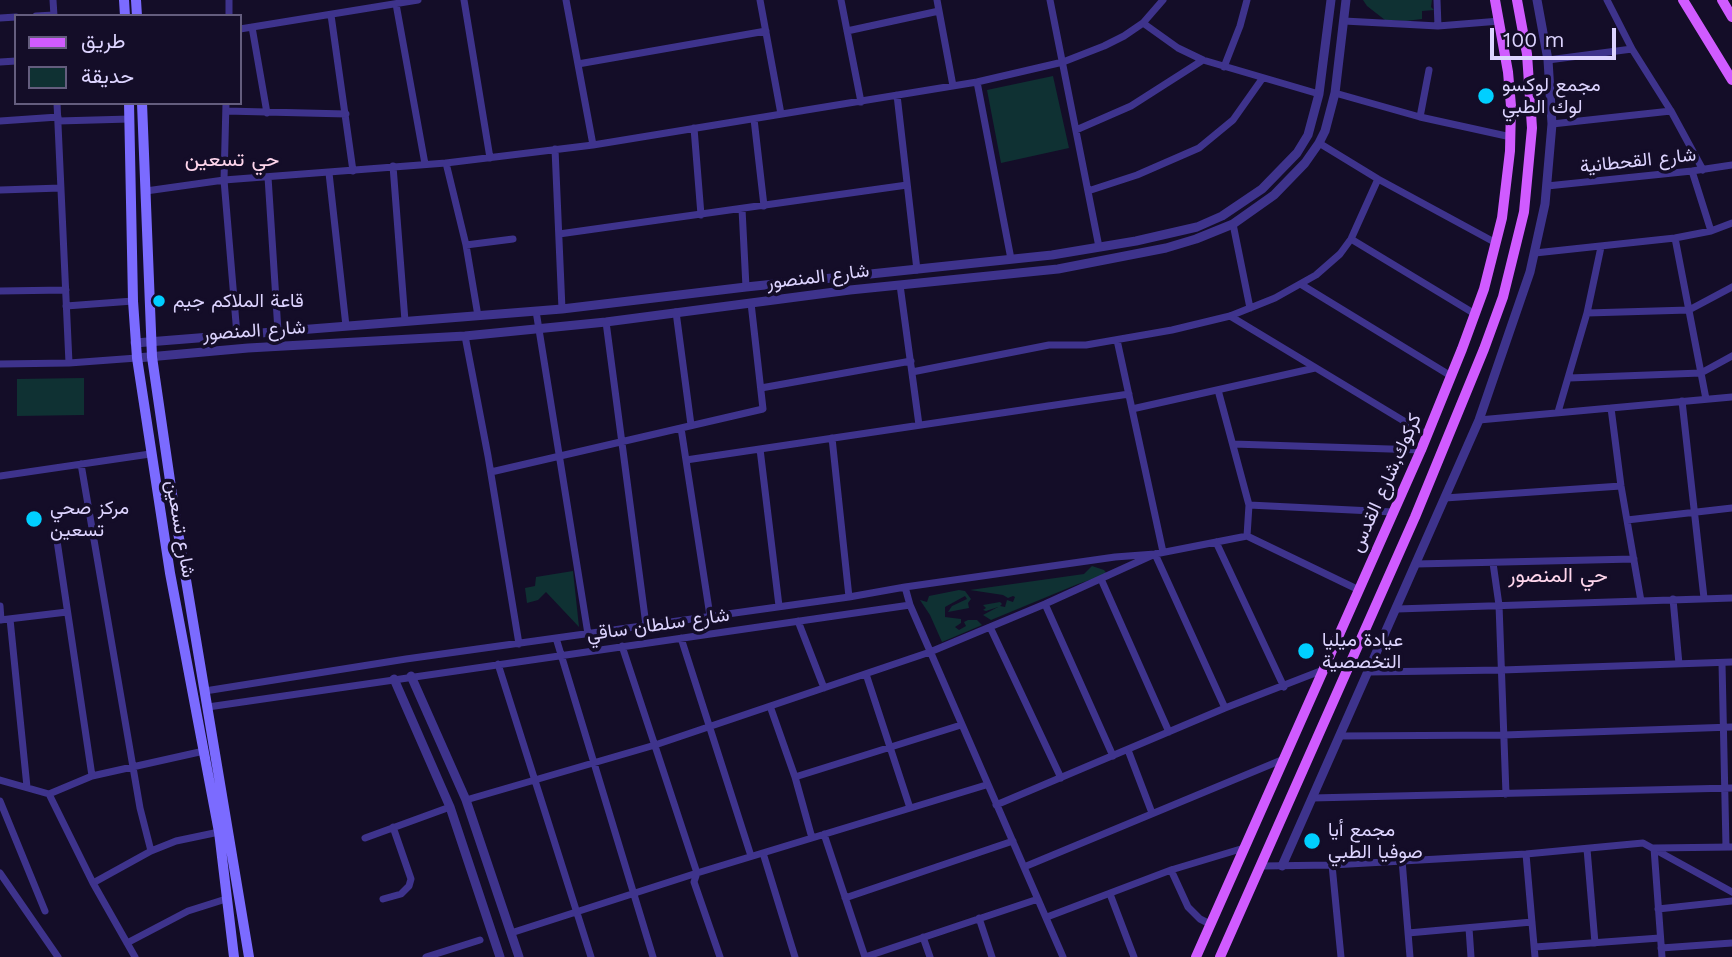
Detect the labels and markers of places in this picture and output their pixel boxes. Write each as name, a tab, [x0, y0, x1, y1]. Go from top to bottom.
place label: مجمع لوكسو لوك الطبي	[1502, 74, 1601, 118]
marker: مجمع لوكسو لوك الطبي	[1476, 86, 1496, 106]
place label: قاعة الملاكم جيم	[173, 290, 304, 312]
marker: قاعة الملاكم جيم	[151, 293, 167, 309]
place label: مركز صحي تسعين	[50, 497, 129, 541]
marker: مركز صحي تسعين	[24, 509, 44, 529]
place label: عيادة ميليا التخصصية	[1322, 629, 1403, 673]
marker: عيادة ميليا التخصصية	[1296, 641, 1316, 661]
place label: مجمع أيا صوفيا الطبي	[1328, 819, 1423, 863]
marker: مجمع أيا صوفيا الطبي	[1302, 831, 1322, 851]

